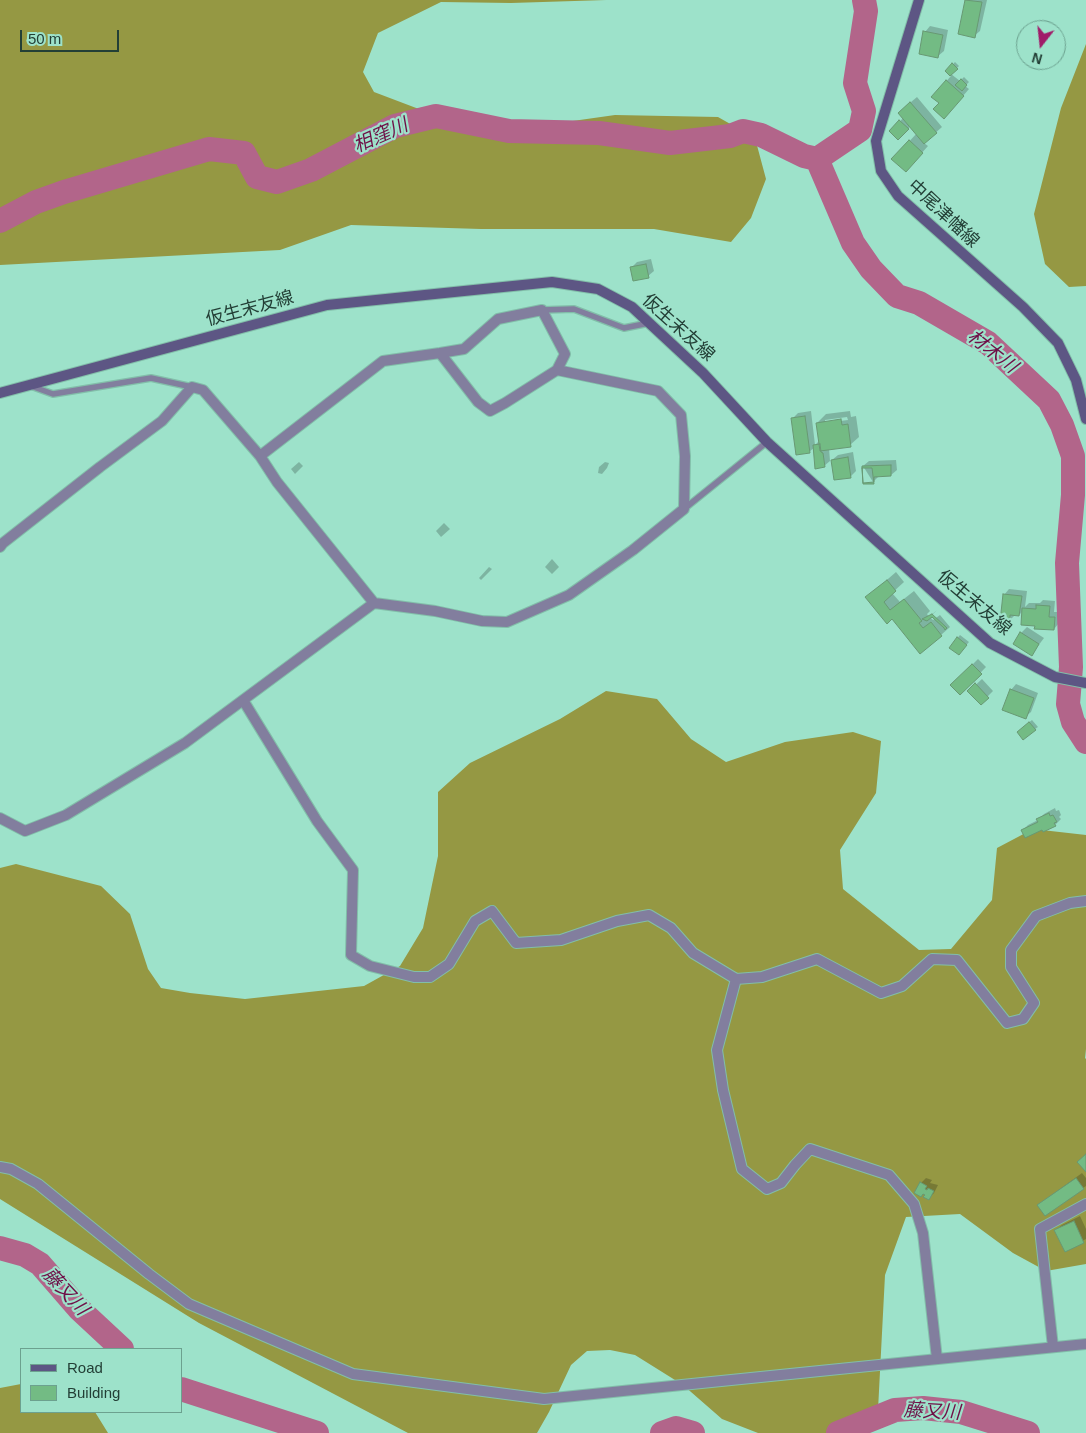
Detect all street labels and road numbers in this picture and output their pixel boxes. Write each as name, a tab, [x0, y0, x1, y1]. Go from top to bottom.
street label: 中尾津幡線	[903, 175, 983, 253]
street label: 仮生末友線	[204, 287, 296, 331]
street label: 仮生末友線	[637, 290, 719, 366]
street label: 仮生末友線	[933, 566, 1015, 640]

